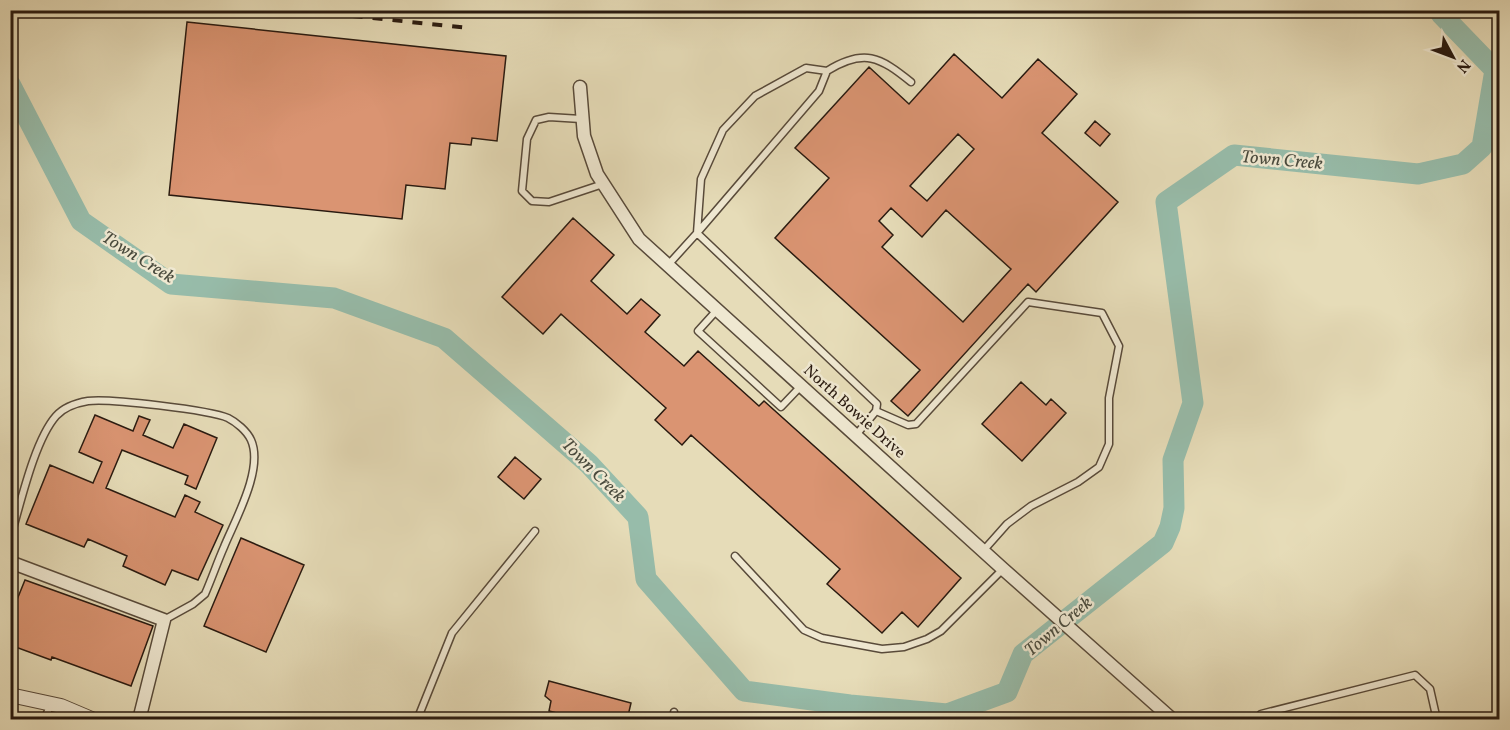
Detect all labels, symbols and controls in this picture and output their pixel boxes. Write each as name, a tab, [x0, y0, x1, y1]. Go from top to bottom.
north arrow	[1423, 27, 1483, 87]
text: N	[1450, 54, 1475, 77]
water label: Town Creek	[1240, 145, 1324, 177]
water label: Town Creek	[97, 226, 179, 290]
street label: North Bowie Drive	[798, 360, 910, 464]
water label: Town Creek	[555, 433, 631, 509]
water label: Town Creek	[1020, 591, 1098, 663]

